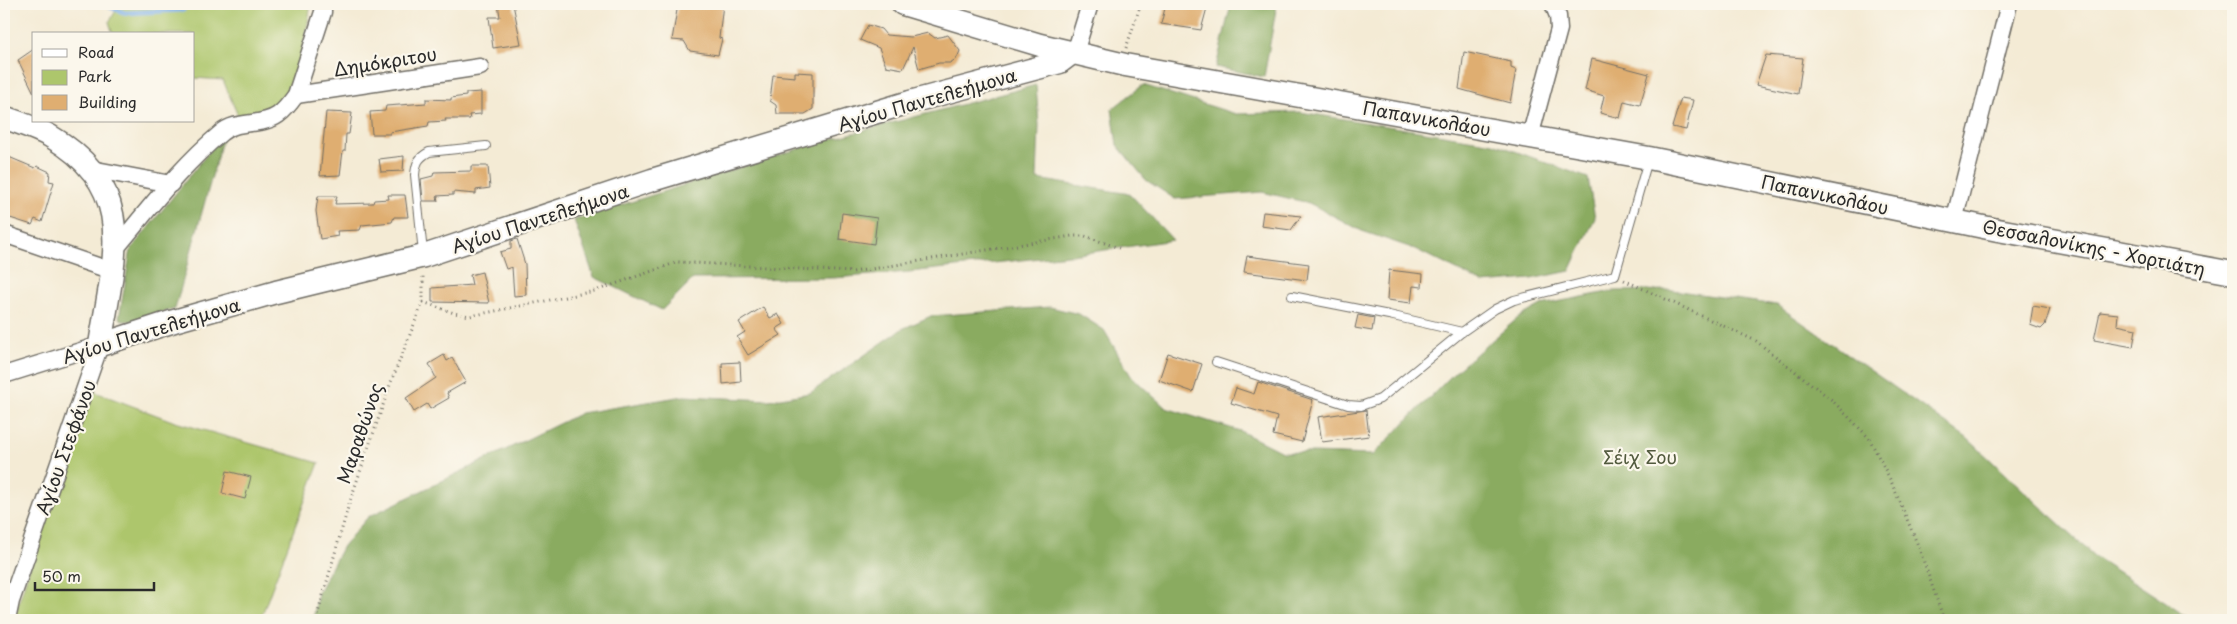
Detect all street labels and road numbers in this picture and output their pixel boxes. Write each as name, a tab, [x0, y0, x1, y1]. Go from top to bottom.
street label: Δημόκριτου	[331, 40, 439, 82]
street label: Αγίου Παντελεήμονα	[835, 61, 1020, 137]
street label: Παπανικολάου	[1361, 93, 1493, 143]
street label: Παπανικολάου	[1759, 167, 1891, 221]
street label: Αγίου Παντελεήμονα	[448, 177, 632, 259]
street label: Θεσσαλονίκης - Χορτιάτη	[1980, 212, 2208, 282]
street label: Αγίου Παντελεήμονα	[59, 290, 243, 370]
street label: Αγίου Στεφάνου	[28, 376, 102, 518]
street label: Μαραθώνος	[329, 379, 389, 487]

